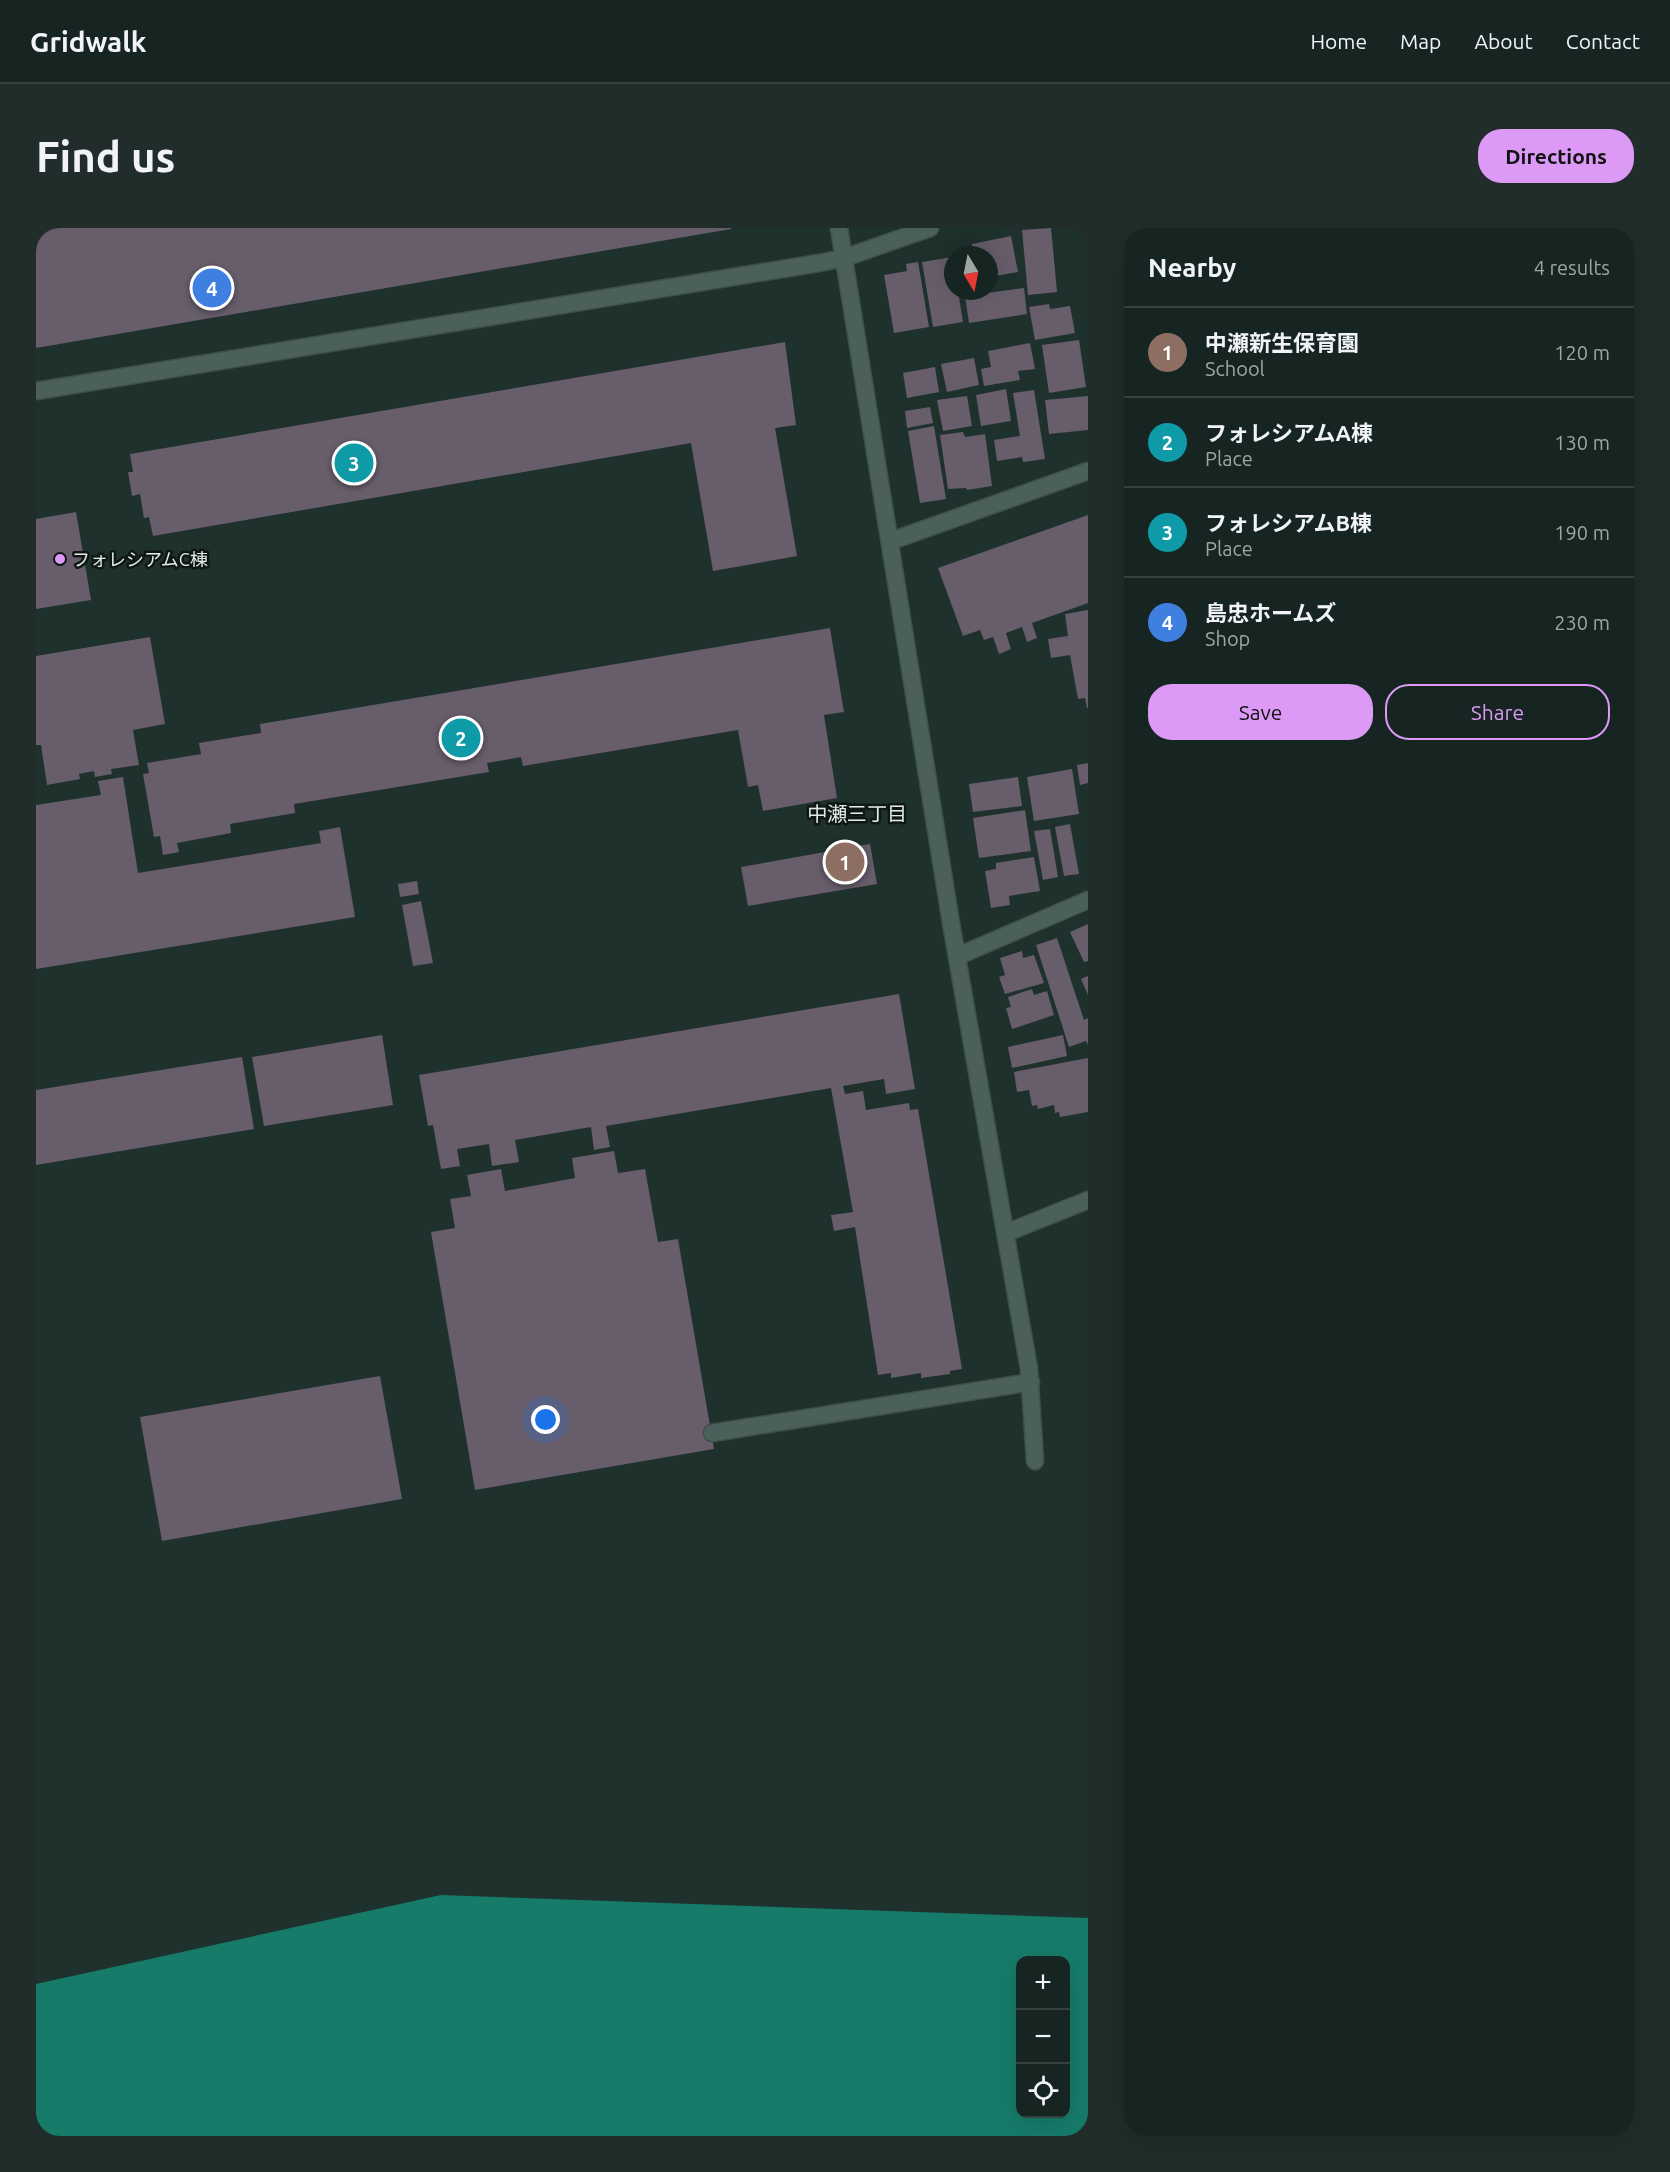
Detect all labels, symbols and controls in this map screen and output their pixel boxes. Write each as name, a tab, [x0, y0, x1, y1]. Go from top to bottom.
text: Gridwalk	[30, 26, 147, 57]
text: Home	[1310, 29, 1367, 53]
text: Map	[1400, 29, 1441, 53]
text: About	[1474, 29, 1533, 53]
text: Contact	[1566, 29, 1640, 53]
button: Directions	[1478, 129, 1634, 183]
text: Find us	[36, 133, 175, 180]
north arrow	[944, 246, 998, 300]
text: Nearby	[1148, 253, 1236, 282]
text: 4 results	[1534, 256, 1610, 279]
pin: 4	[192, 266, 231, 310]
text: 中瀬新生保育園	[1205, 330, 1359, 355]
text: 1	[1162, 341, 1173, 364]
text: 120 m	[1554, 341, 1610, 364]
text: School	[1205, 357, 1265, 380]
text: フォレシアムA棟	[1205, 420, 1373, 445]
text: 2	[1162, 431, 1173, 454]
text: 130 m	[1554, 431, 1610, 454]
pin: 3	[334, 440, 374, 486]
text: Place	[1205, 447, 1253, 470]
text: フォレシアムB棟	[1205, 510, 1372, 535]
text: 3	[1162, 521, 1173, 544]
text: 190 m	[1554, 521, 1610, 544]
text: Place	[1205, 537, 1253, 560]
place label: フォレシアムC棟	[72, 549, 208, 569]
marker: フォレシアムC棟	[53, 552, 67, 566]
text: 島忠ホームズ	[1205, 600, 1336, 625]
text: 4	[1162, 611, 1173, 634]
text: 230 m	[1554, 611, 1610, 634]
text: Shop	[1205, 627, 1250, 650]
button: Save	[1148, 684, 1373, 740]
button: Share	[1385, 684, 1610, 740]
pin: 2	[442, 716, 480, 760]
district label: 中瀬三丁目	[807, 802, 907, 825]
pin: 1	[826, 840, 864, 884]
your location	[531, 1405, 560, 1434]
map controls	[1016, 1956, 1070, 2118]
button: +	[1016, 1956, 1070, 2010]
button: −	[1016, 2010, 1070, 2064]
button: locate	[1016, 2064, 1070, 2118]

